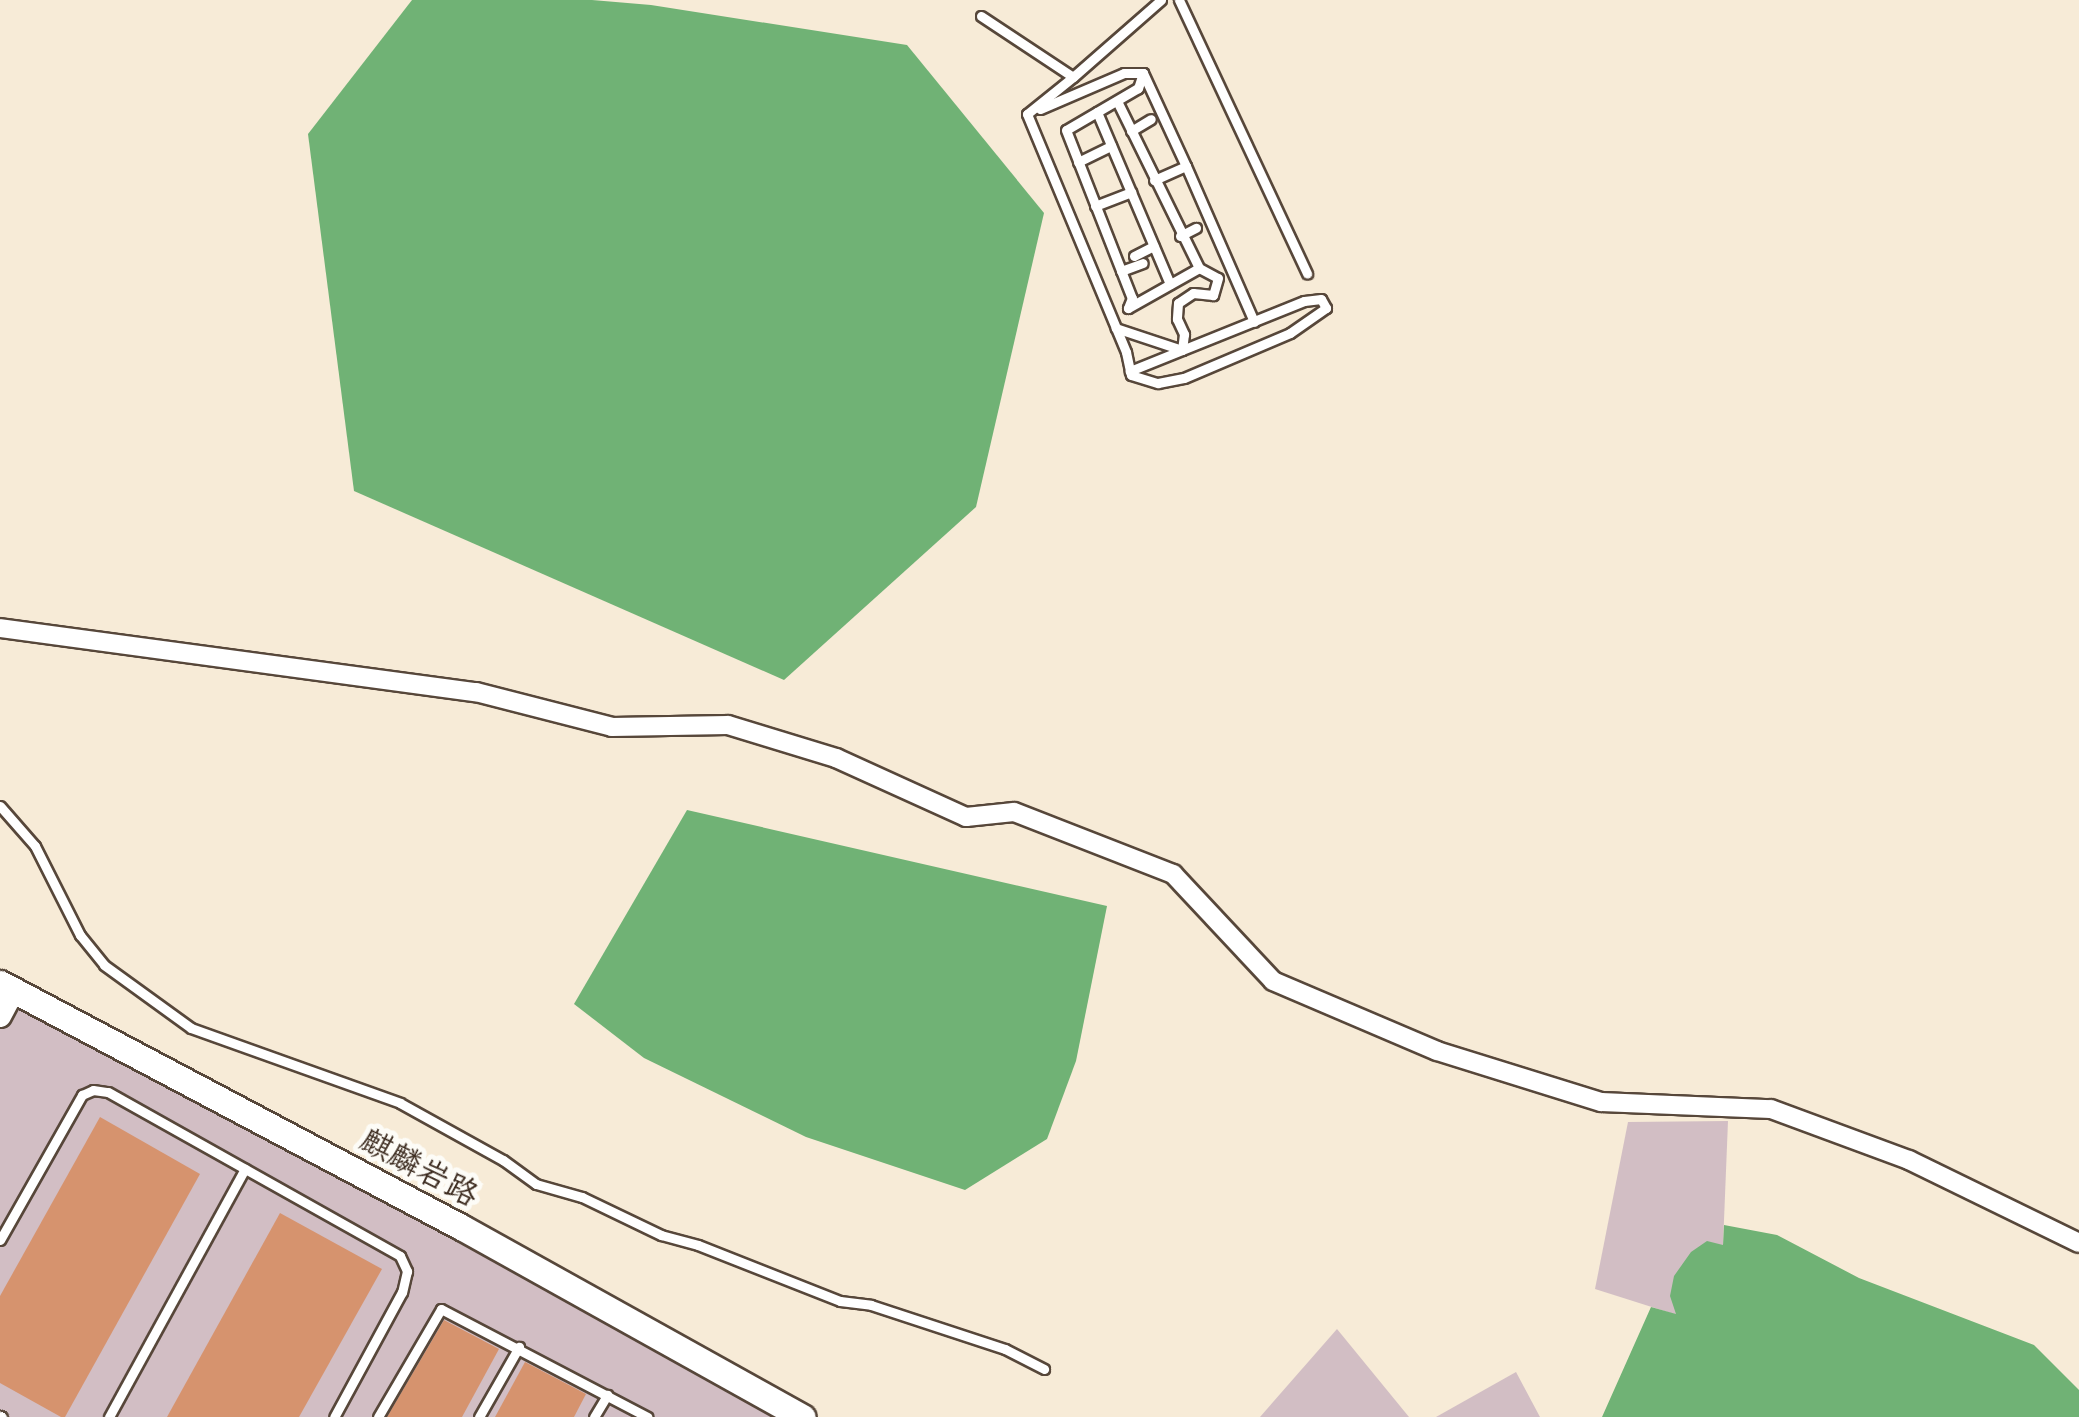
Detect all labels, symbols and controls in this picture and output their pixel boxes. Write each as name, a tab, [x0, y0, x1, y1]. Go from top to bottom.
street label: 麒麟岩路	[353, 1121, 485, 1215]

